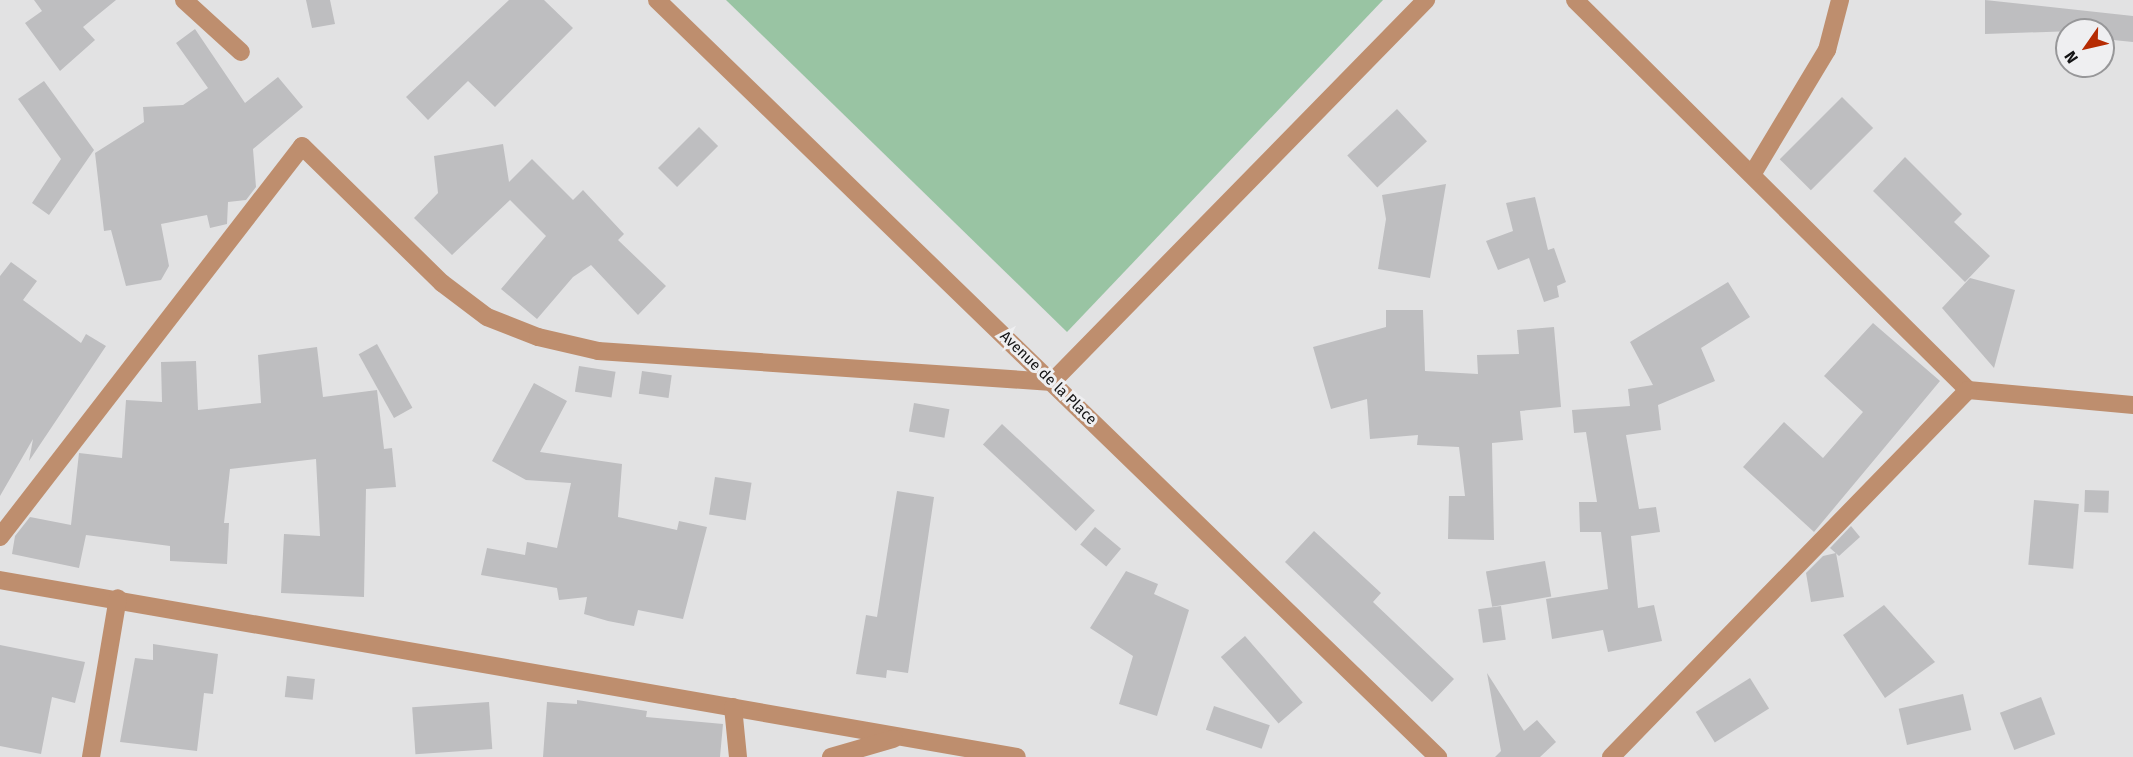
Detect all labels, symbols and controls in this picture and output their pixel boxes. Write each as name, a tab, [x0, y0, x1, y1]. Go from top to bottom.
north arrow	[2055, 18, 2115, 78]
text: N	[2060, 48, 2082, 67]
street label: Avenue de la Place	[996, 327, 1100, 429]

